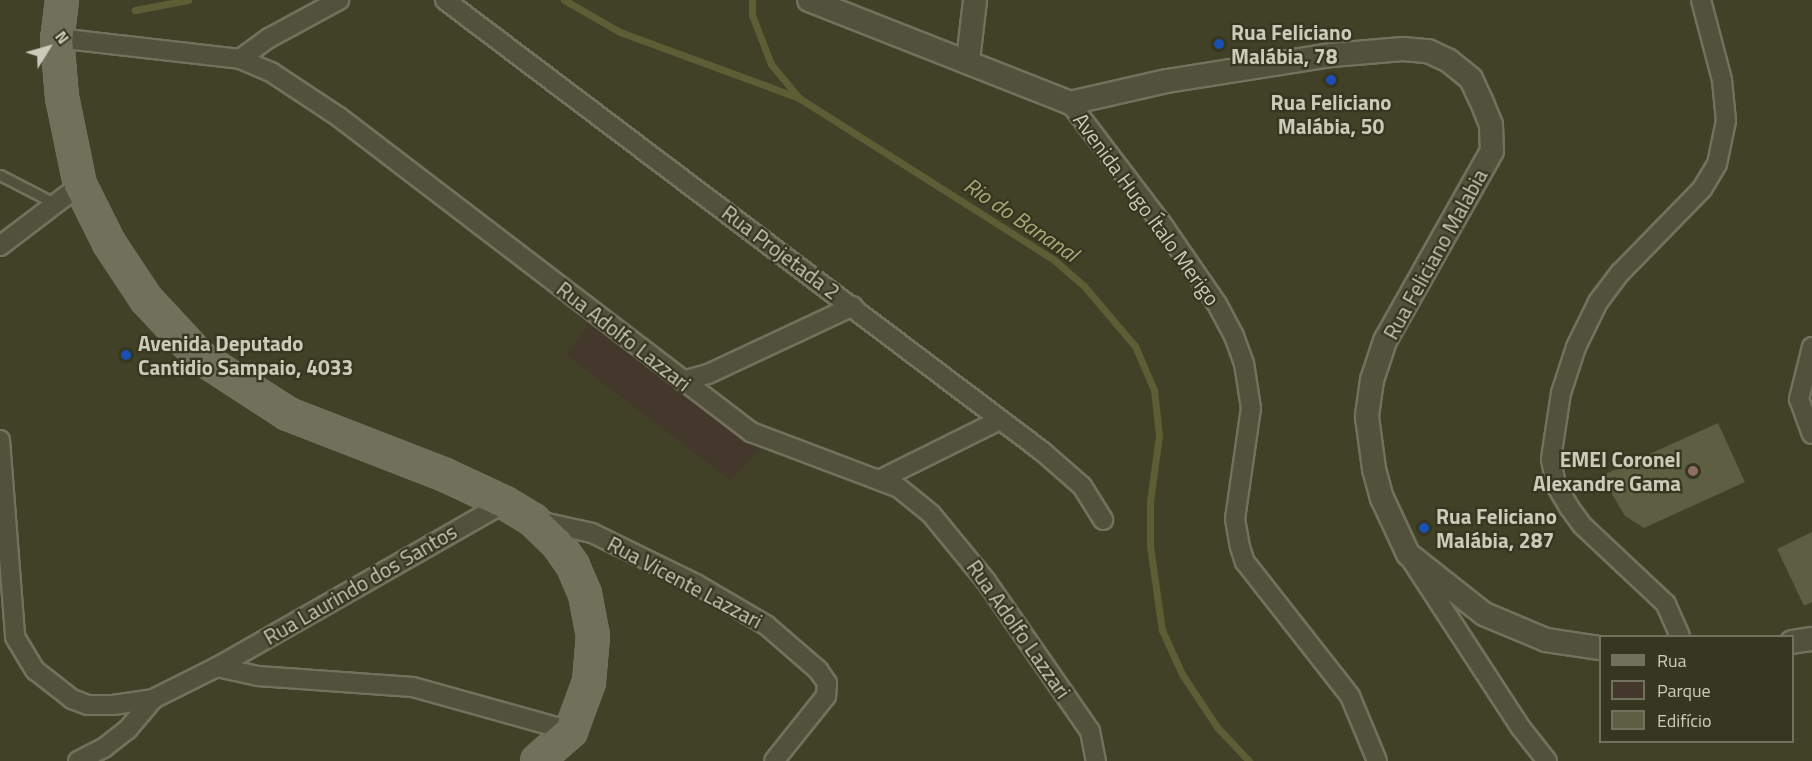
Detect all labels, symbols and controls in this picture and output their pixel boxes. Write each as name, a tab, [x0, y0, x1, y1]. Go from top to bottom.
north arrow	[18, 18, 78, 78]
place label: Rua Feliciano Malábia, 78	[1231, 19, 1352, 69]
text: N	[49, 26, 75, 49]
marker: Rua Feliciano Malábia, 78	[1212, 37, 1226, 51]
marker: Rua Feliciano Malábia, 50	[1324, 73, 1338, 87]
place label: Rua Feliciano Malábia, 50	[1271, 89, 1391, 139]
street label: Avenida Hugo Ítalo Merigo	[1069, 108, 1225, 310]
street label: Rua Feliciano Malabia	[1378, 164, 1492, 344]
water label: Rio do Bananal	[959, 172, 1083, 268]
street label: Rua Projetada 2	[717, 200, 845, 304]
street label: Rua Adolfo Lazzari	[552, 276, 696, 396]
place label: Avenida Deputado Cantidio Sampaio, 4033	[138, 330, 353, 380]
marker: Avenida Deputado Cantidio Sampaio, 4033	[119, 348, 133, 362]
place label: EMEI Coronel Alexandre Gama	[1533, 446, 1681, 496]
marker: EMEI Coronel Alexandre Gama	[1686, 464, 1700, 478]
place label: Rua Feliciano Malábia, 287	[1436, 503, 1557, 553]
street label: Rua Laurindo dos Santos	[259, 518, 461, 650]
marker: Rua Feliciano Malábia, 287	[1417, 521, 1431, 535]
street label: Rua Vicente Lazzari	[603, 531, 767, 633]
street label: Rua Adolfo Lazzari	[962, 555, 1076, 703]
legend	[1599, 635, 1794, 743]
text: Rua	[1657, 647, 1687, 674]
text: Parque	[1657, 677, 1711, 704]
text: Edifício	[1657, 707, 1711, 734]

